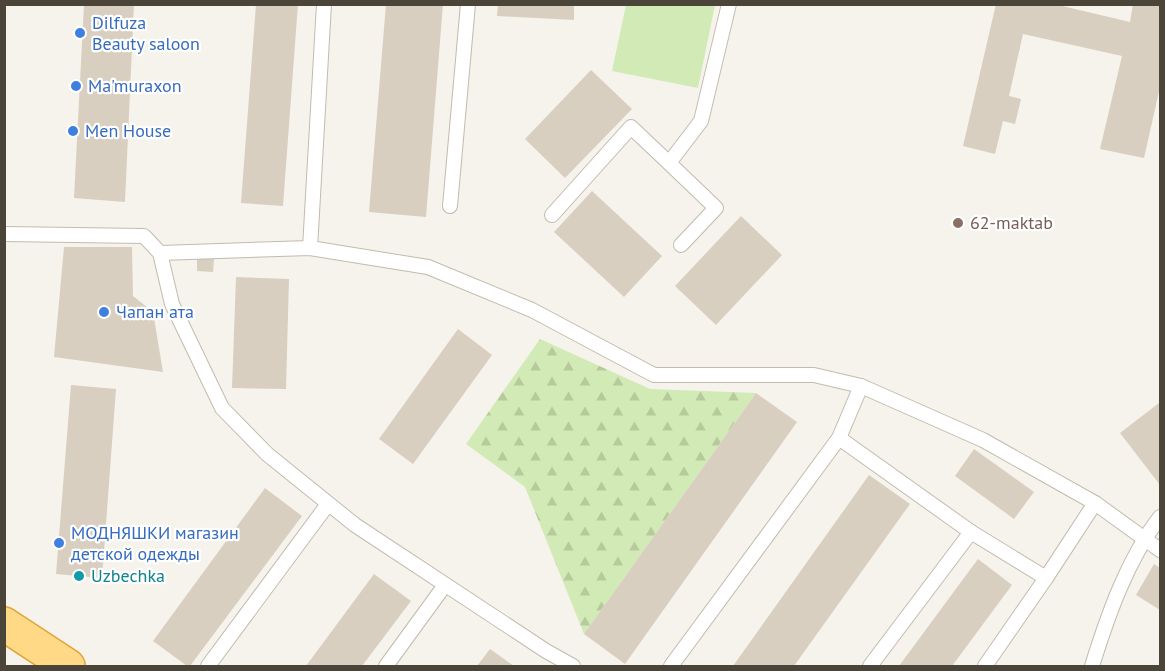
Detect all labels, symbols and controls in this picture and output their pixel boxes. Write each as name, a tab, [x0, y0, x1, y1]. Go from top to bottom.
place label: Dilfuza Beauty saloon	[92, 11, 200, 55]
marker: Dilfuza Beauty saloon	[73, 26, 87, 40]
place label: Ma'muraxon	[88, 74, 182, 97]
marker: Ma'muraxon	[69, 79, 83, 93]
place label: Men House	[85, 119, 171, 142]
marker: Men House	[66, 124, 80, 138]
place label: 62-maktab	[970, 211, 1053, 234]
marker: 62-maktab	[951, 216, 965, 230]
place label: Чапан ата	[116, 300, 194, 323]
marker: Чапан ата	[97, 305, 111, 319]
place label: МОДНЯШКИ магазин детской одежды	[71, 521, 239, 565]
marker: МОДНЯШКИ магазин детской одежды	[52, 536, 66, 550]
place label: Uzbechka	[91, 564, 165, 587]
marker: Uzbechka	[72, 569, 86, 583]

